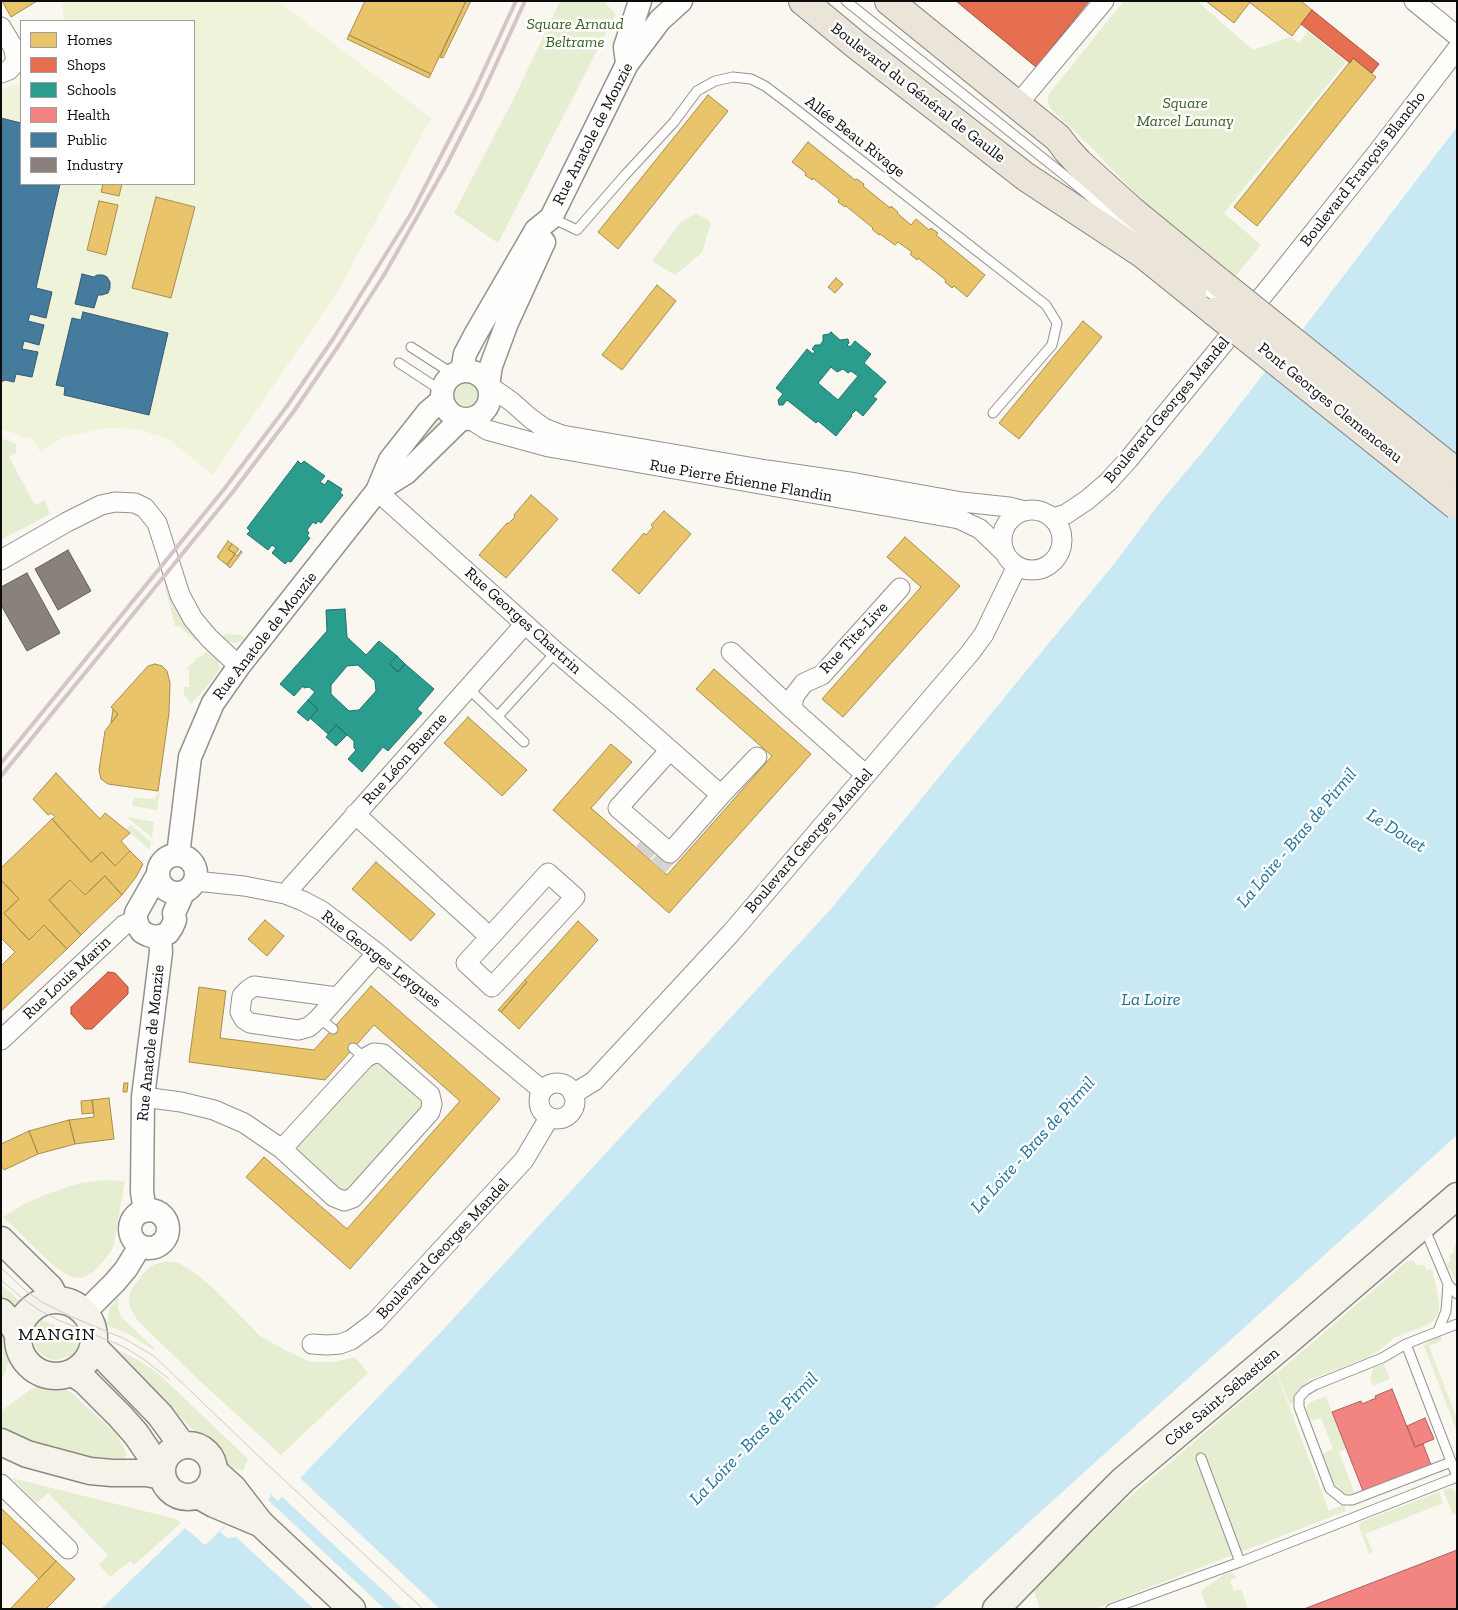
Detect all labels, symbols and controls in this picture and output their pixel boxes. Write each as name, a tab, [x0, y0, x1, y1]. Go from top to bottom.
park label: Square Arnaud Beltrame	[526, 14, 624, 52]
street label: Boulevard du Général de Gaulle	[827, 19, 1009, 167]
legend	[20, 20, 195, 185]
text: Homes	[67, 31, 112, 49]
text: Shops	[67, 56, 106, 74]
street label: Rue Anatole de Monzie	[549, 60, 637, 208]
text: Schools	[67, 81, 116, 99]
street label: Boulevard François Blancho	[1296, 87, 1430, 251]
street label: Allée Beau Rivage	[801, 92, 909, 182]
park label: Square Marcel Launay	[1136, 93, 1234, 131]
text: Health	[67, 106, 110, 124]
text: Public	[67, 131, 107, 149]
text: Industry	[67, 156, 123, 174]
street label: Boulevard Georges Mandel	[1100, 333, 1234, 487]
street label: Pont Georges Clemenceau	[1254, 339, 1406, 467]
street label: Rue Pierre Étienne Flandin	[648, 455, 834, 507]
street label: Rue Georges Chartrin	[461, 564, 585, 678]
street label: Rue Anatole de Monzie	[209, 568, 321, 704]
street label: Rue Tite-Live	[816, 598, 892, 678]
street label: Rue Léon Buerne	[359, 709, 451, 809]
water label: La Loire - Bras de Pirmil	[1232, 764, 1362, 912]
street label: Boulevard Georges Mandel	[741, 765, 877, 917]
water label: Le Douet	[1362, 804, 1430, 858]
street label: Rue Georges Leygues	[317, 906, 445, 1012]
street label: Rue Louis Marin	[19, 932, 115, 1024]
street label: Rue Anatole de Monzie	[133, 964, 169, 1122]
water label: La Loire	[1121, 989, 1181, 1011]
water label: La Loire - Bras de Pirmil	[966, 1073, 1100, 1217]
street label: Boulevard Georges Mandel	[373, 1175, 513, 1323]
district label: MANGIN	[17, 1324, 97, 1346]
street label: Côte Saint-Sébastien	[1161, 1344, 1283, 1450]
water label: La Loire - Bras de Pirmil	[685, 1368, 823, 1510]

